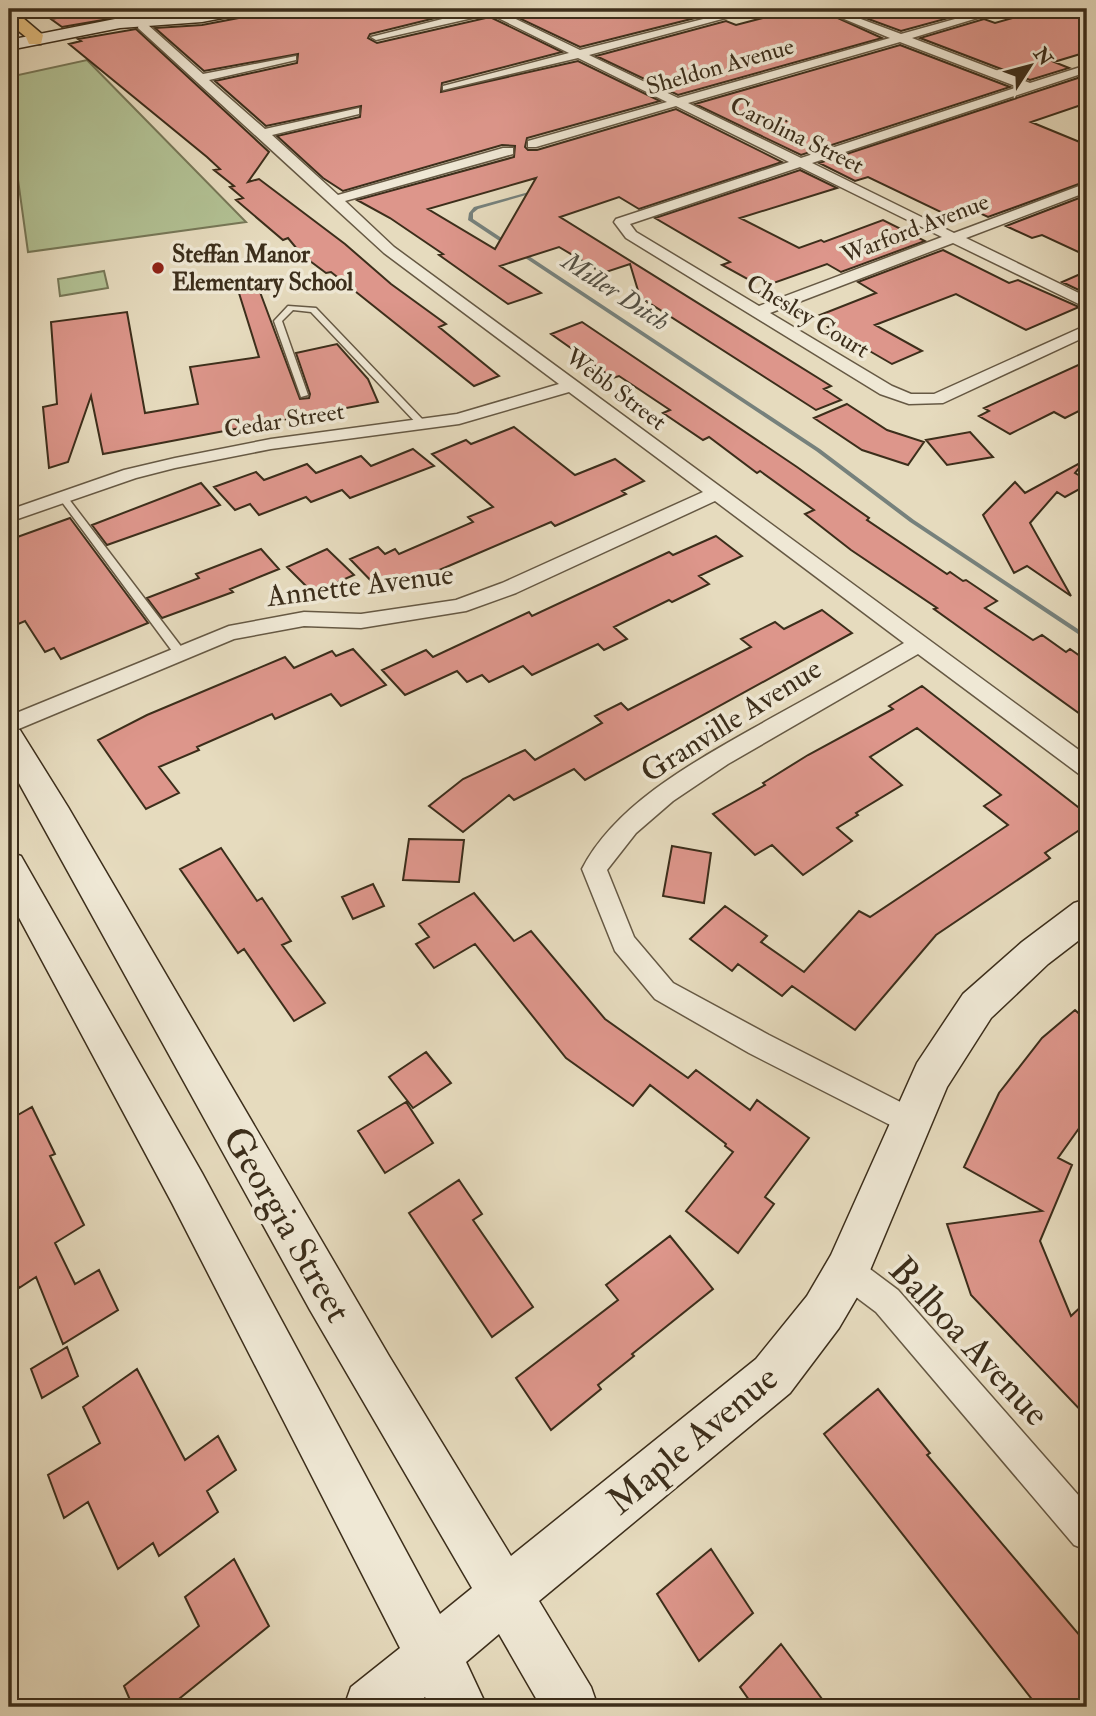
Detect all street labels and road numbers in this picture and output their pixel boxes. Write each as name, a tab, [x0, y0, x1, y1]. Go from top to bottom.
street label: Sheldon Avenue	[643, 31, 798, 102]
street label: Carolina Street	[725, 90, 869, 181]
street label: Warford Avenue	[836, 186, 993, 271]
street label: Chesley Court	[740, 268, 875, 365]
street label: Webb Street	[558, 341, 673, 438]
street label: Cedar Street	[222, 396, 347, 445]
street label: Annette Avenue	[264, 556, 455, 615]
street label: Granville Avenue	[634, 650, 828, 791]
street label: Georgia Street	[212, 1118, 362, 1331]
street label: Balboa Avenue	[878, 1247, 1059, 1437]
street label: Maple Avenue	[598, 1355, 788, 1525]

